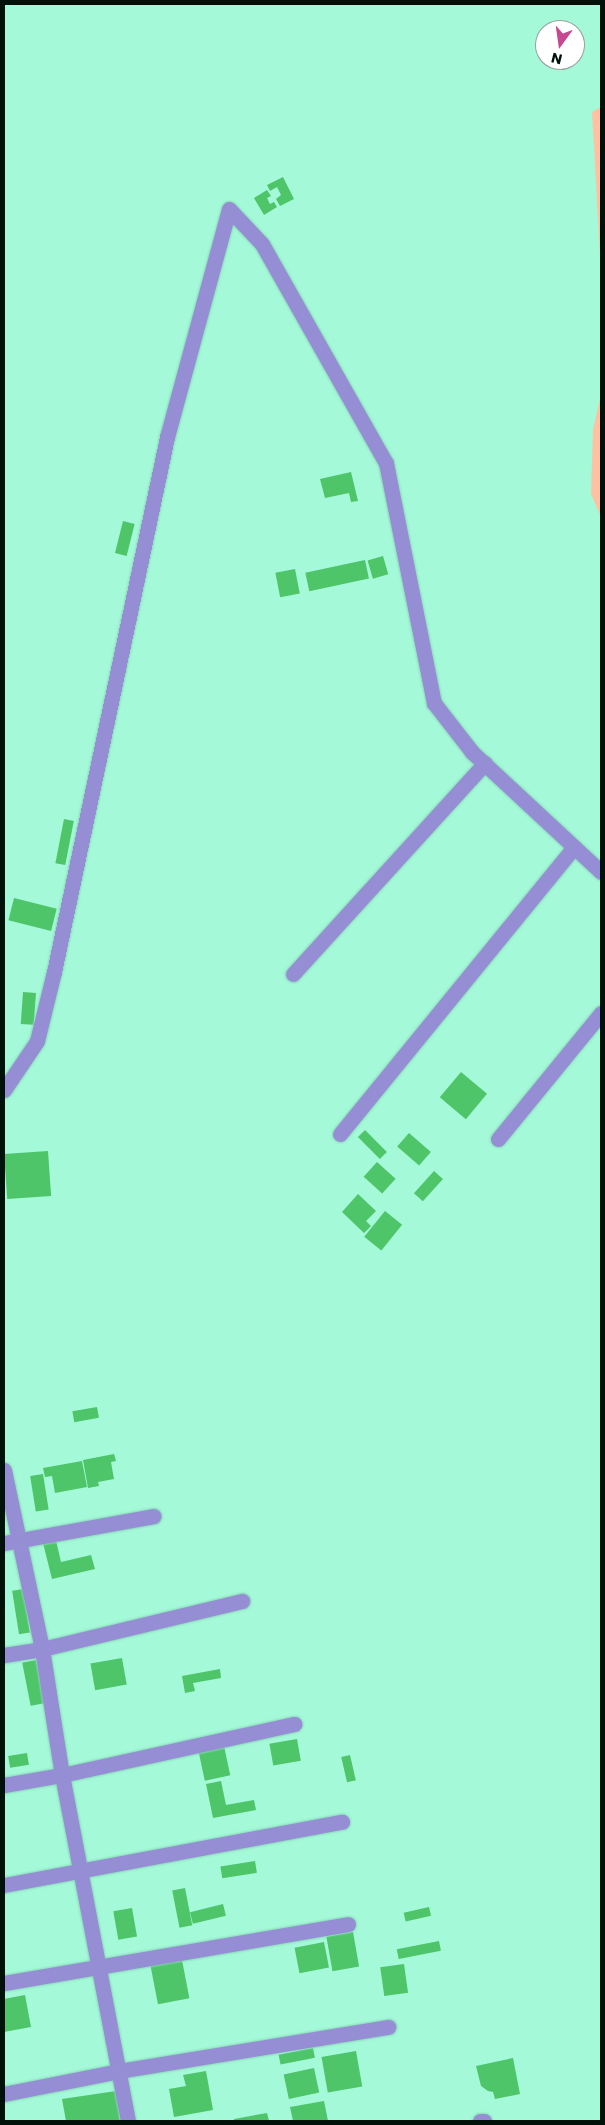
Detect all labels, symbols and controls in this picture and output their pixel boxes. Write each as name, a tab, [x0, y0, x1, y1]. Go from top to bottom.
north arrow	[535, 20, 585, 70]
text: N	[549, 48, 564, 70]

